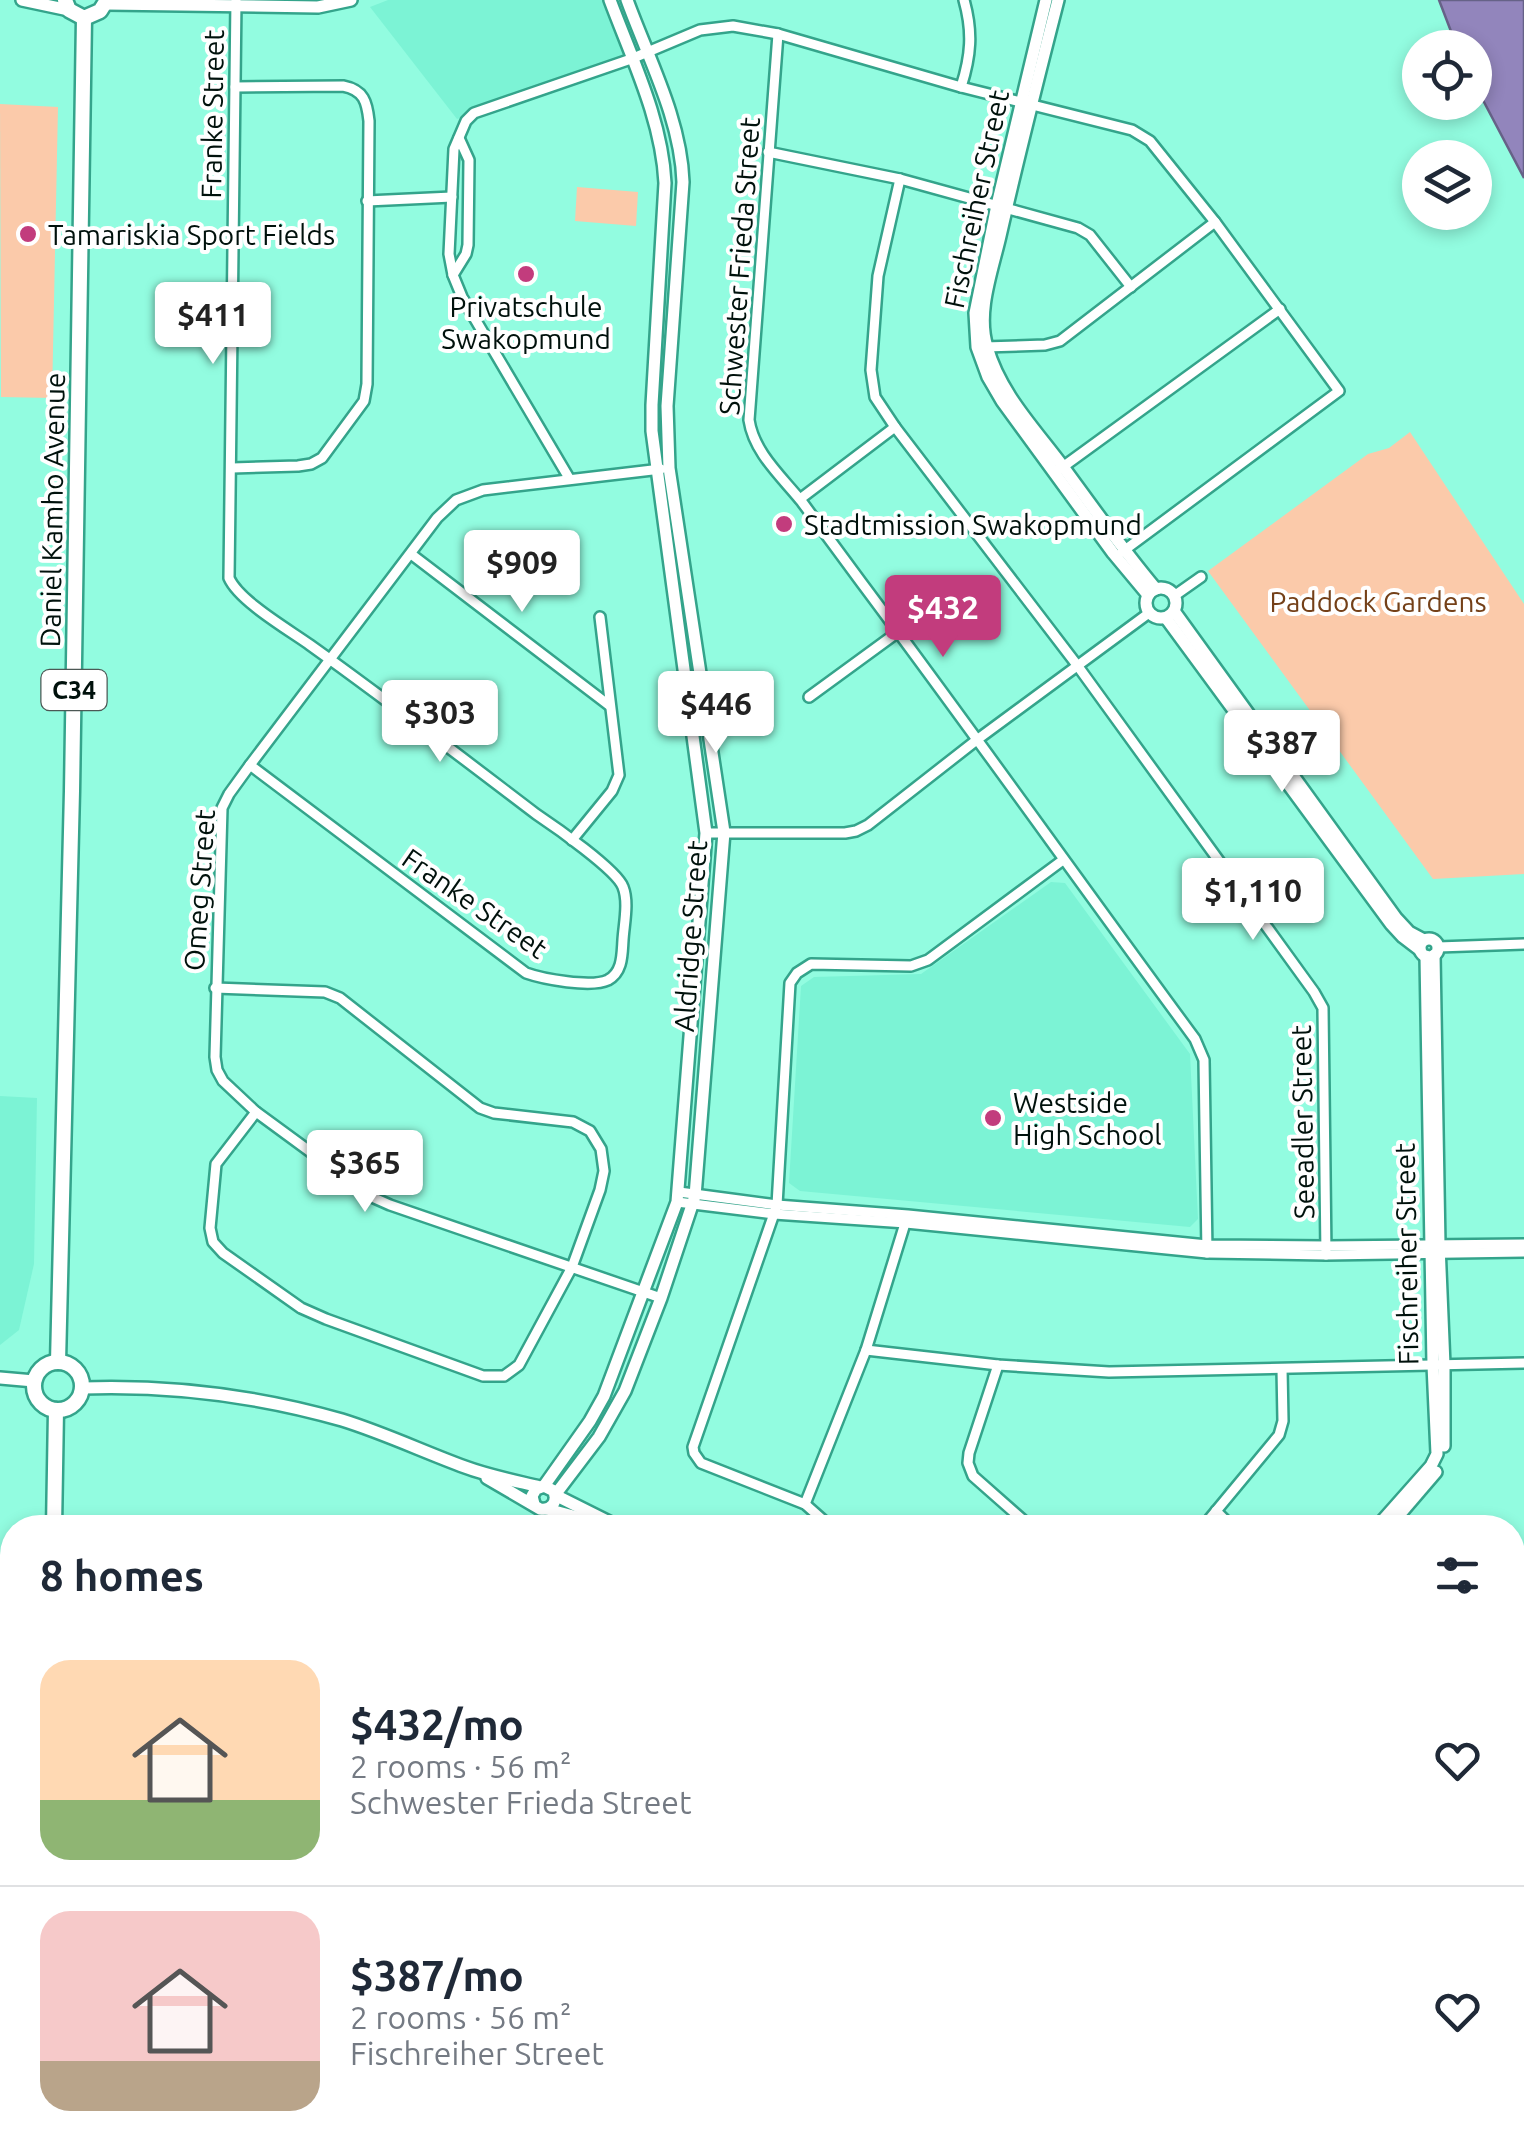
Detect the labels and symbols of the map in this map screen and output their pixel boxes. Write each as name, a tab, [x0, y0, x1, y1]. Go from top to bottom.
street label: Franke Street	[195, 29, 229, 199]
street label: Fischreiher Street	[938, 87, 1014, 311]
street label: Schwester Frieda Street	[713, 116, 765, 416]
place label: Tamariskia Sport Fields	[48, 219, 335, 250]
marker: Tamariskia Sport Fields	[17, 223, 39, 245]
marker: Privatschule Swakopmund	[515, 263, 537, 285]
pin: $411	[154, 282, 272, 367]
place label: Privatschule Swakopmund	[441, 291, 611, 354]
street label: Daniel Kamho Avenue	[34, 372, 70, 648]
place label: Stadtmission Swakopmund	[804, 509, 1142, 540]
marker: Stadtmission Swakopmund	[773, 513, 795, 535]
pin: $909	[463, 530, 581, 615]
pin: $432	[884, 575, 1002, 660]
park label: Paddock Gardens	[1269, 586, 1487, 617]
road number: C34	[42, 670, 106, 710]
pin: $446	[657, 671, 775, 756]
pin: $303	[381, 680, 499, 765]
pin: $387	[1223, 710, 1341, 795]
street label: Omeg Street	[178, 808, 220, 972]
street label: Aldridge Street	[668, 839, 712, 1033]
street label: Franke Street	[397, 842, 553, 964]
pin: $1,110	[1172, 858, 1334, 943]
street label: Seeadler Street	[1285, 1025, 1319, 1219]
place label: Westside High School	[1013, 1087, 1162, 1150]
marker: Westside High School	[982, 1107, 1004, 1129]
pin: $365	[306, 1130, 424, 1215]
street label: Fischreiher Street	[1389, 1143, 1423, 1365]

